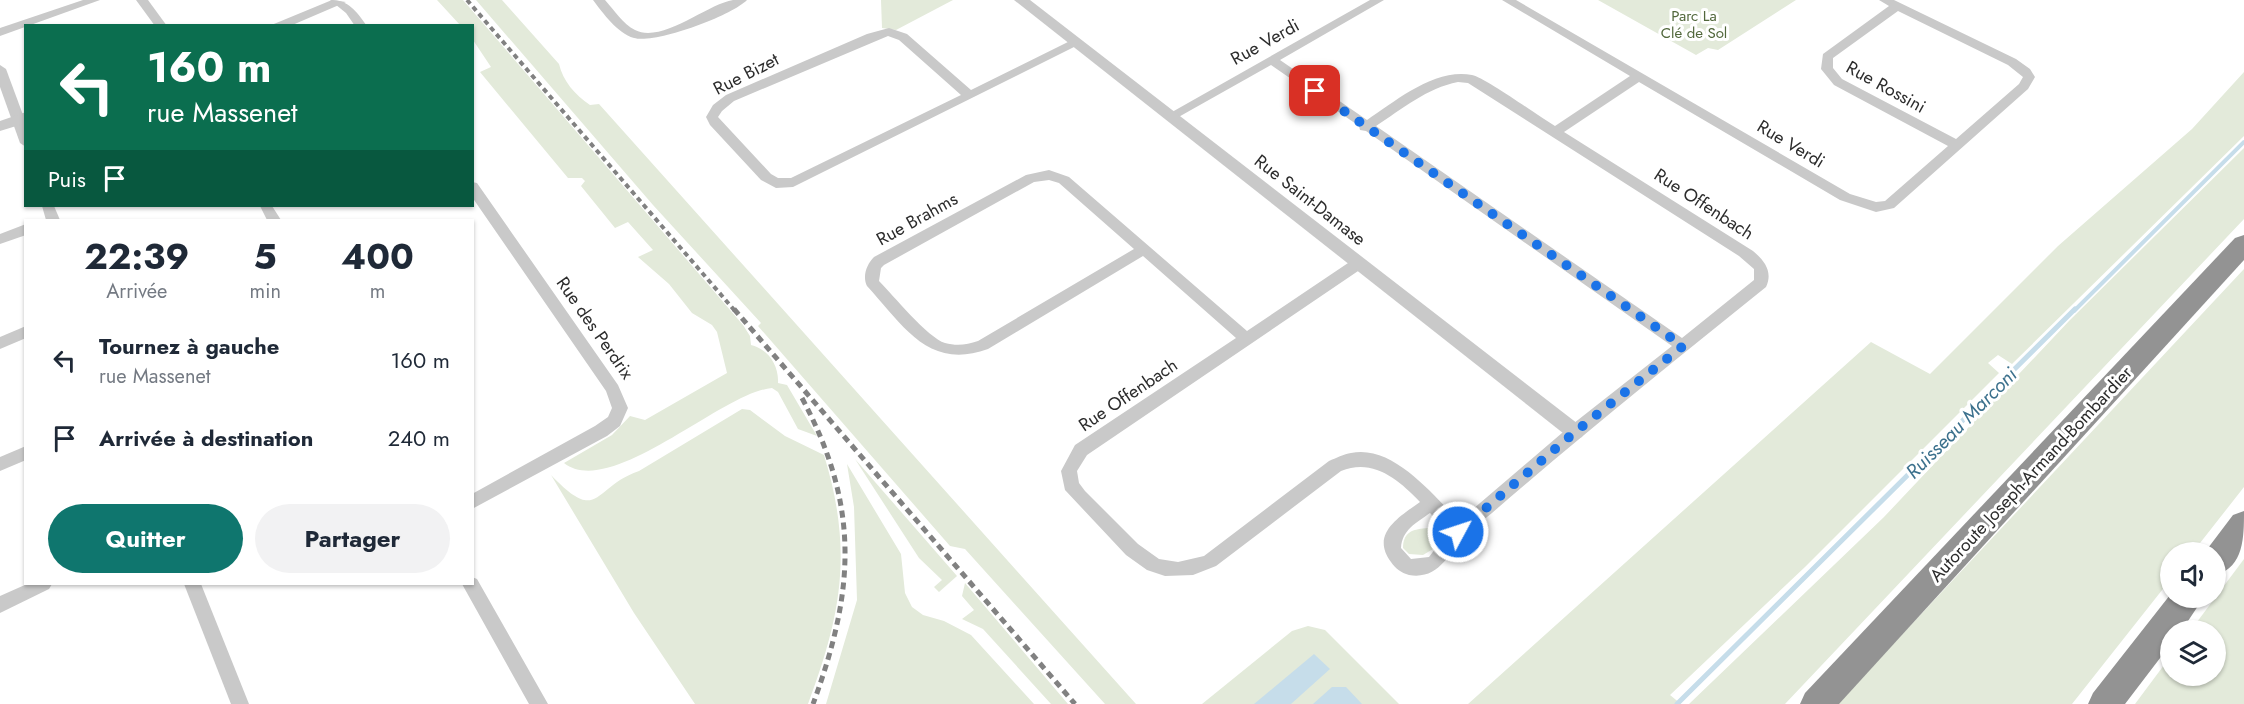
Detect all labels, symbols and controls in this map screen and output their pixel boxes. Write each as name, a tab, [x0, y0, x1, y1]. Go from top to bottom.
park label: Parc La Clé de Sol	[1661, 5, 1727, 44]
street label: Rue Verdi	[1226, 12, 1304, 72]
text: 160 m	[147, 37, 271, 98]
street label: Rue Bizet	[709, 46, 784, 102]
icon: left	[48, 48, 126, 126]
street label: Rue Rossini	[1841, 54, 1931, 120]
pin	[1289, 65, 1340, 116]
icon: arrive	[1298, 74, 1331, 107]
text: rue Massenet	[147, 93, 298, 132]
street label: Rue Verdi	[1752, 114, 1830, 174]
street label: Rue Saint-Damase	[1249, 148, 1371, 252]
icon: arrive	[98, 162, 131, 195]
street label: Rue Offenbach	[1649, 162, 1759, 246]
text: Puis	[48, 163, 86, 195]
street label: Rue Brahms	[871, 186, 963, 252]
text: 22:39	[84, 230, 189, 282]
text: 5	[254, 230, 277, 282]
text: 400	[341, 230, 414, 282]
street label: Rue des Perdrix	[550, 271, 640, 385]
text: Arrivée	[106, 277, 167, 306]
text: min	[250, 277, 281, 306]
text: m	[370, 277, 385, 306]
text: Tournez à gauche	[99, 330, 279, 362]
icon: left	[48, 344, 81, 377]
text: 160 m	[390, 344, 450, 376]
street label: Rue Offenbach	[1073, 352, 1183, 438]
water label: Ruisseau Marconi	[1899, 360, 2024, 486]
street label: Autoroute Joseph-Armand-Bombardier	[1924, 360, 2139, 588]
text: rue Massenet	[99, 362, 211, 391]
icon: arrive	[48, 422, 81, 455]
text: Arrivée à destination	[99, 422, 313, 454]
text: 240 m	[388, 422, 450, 454]
position arrow	[1426, 500, 1490, 564]
button: Quitter	[48, 504, 243, 573]
button: Partager	[255, 504, 450, 573]
map controls	[2160, 542, 2226, 686]
button: sound	[2160, 542, 2226, 608]
button: layers	[2160, 620, 2226, 686]

